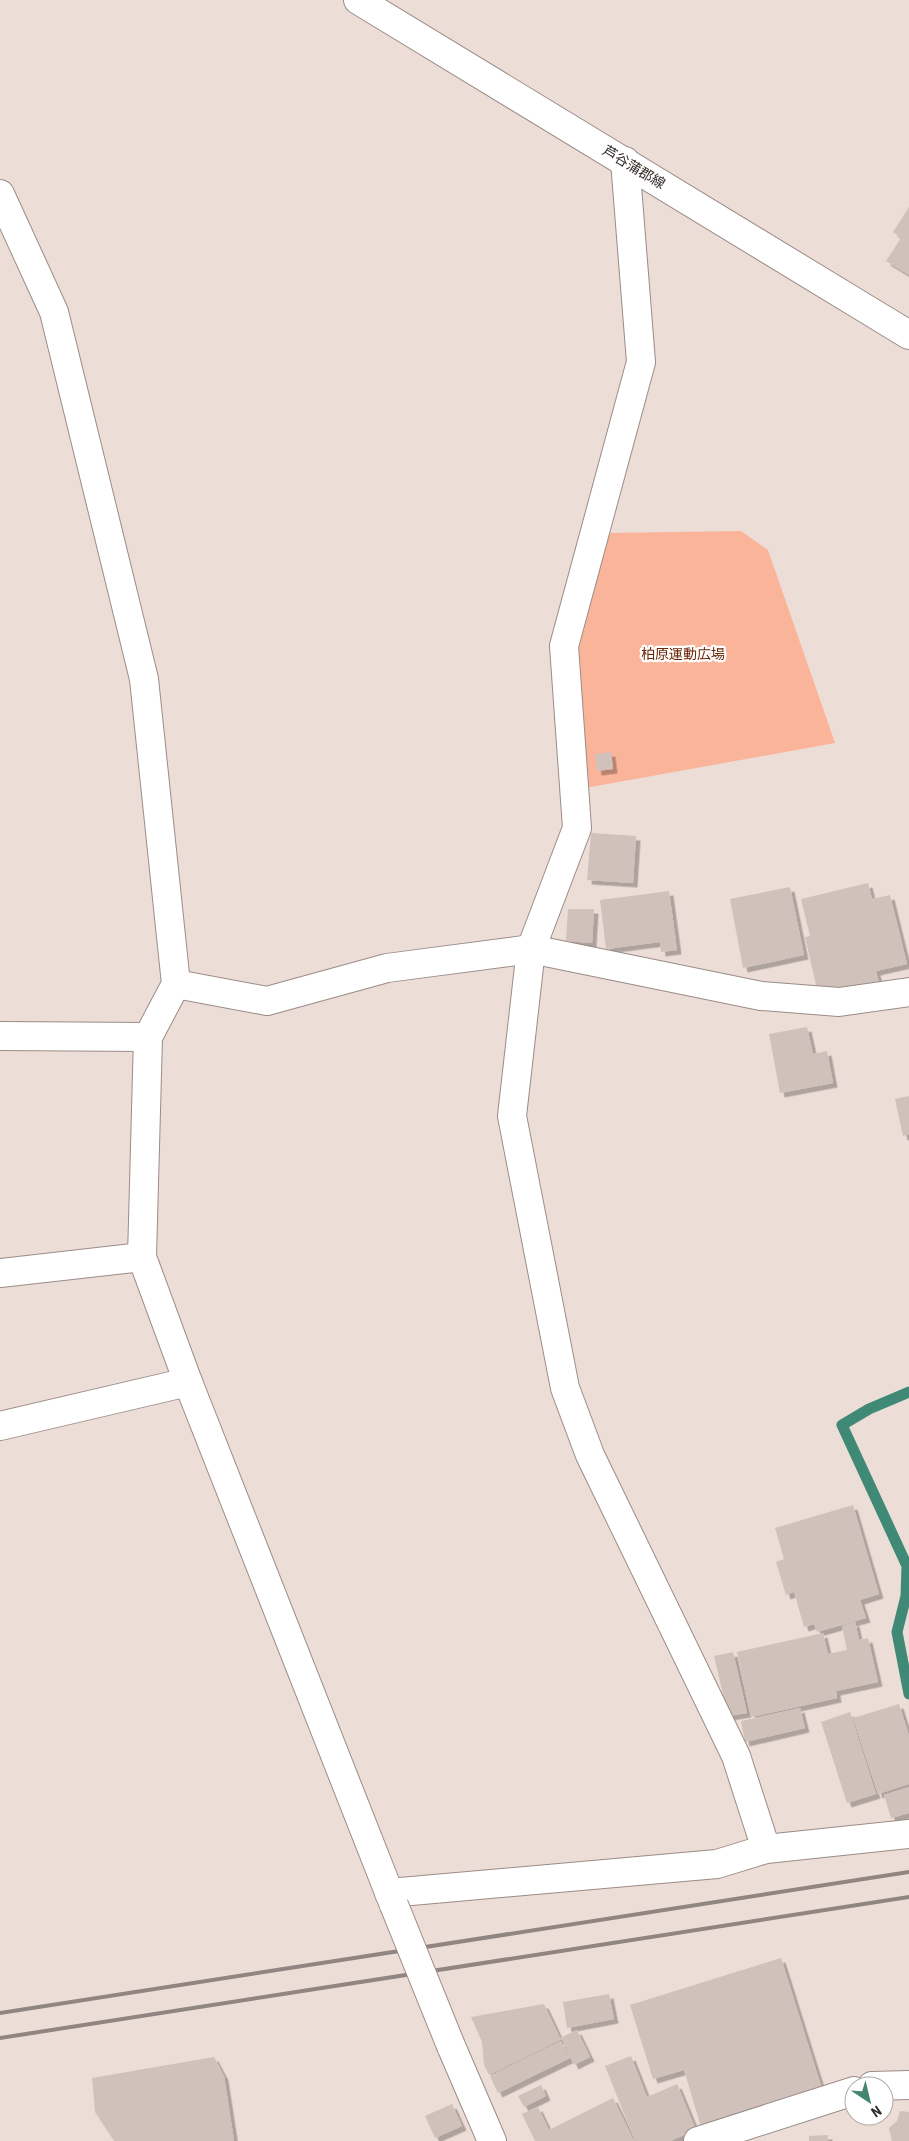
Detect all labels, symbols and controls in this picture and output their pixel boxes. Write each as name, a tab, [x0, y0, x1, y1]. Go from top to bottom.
street label: 芦谷蒲郡線	[600, 142, 668, 192]
park label: 柏原運動広場	[641, 646, 725, 662]
north arrow	[844, 2076, 894, 2126]
text: N	[868, 2103, 885, 2121]

